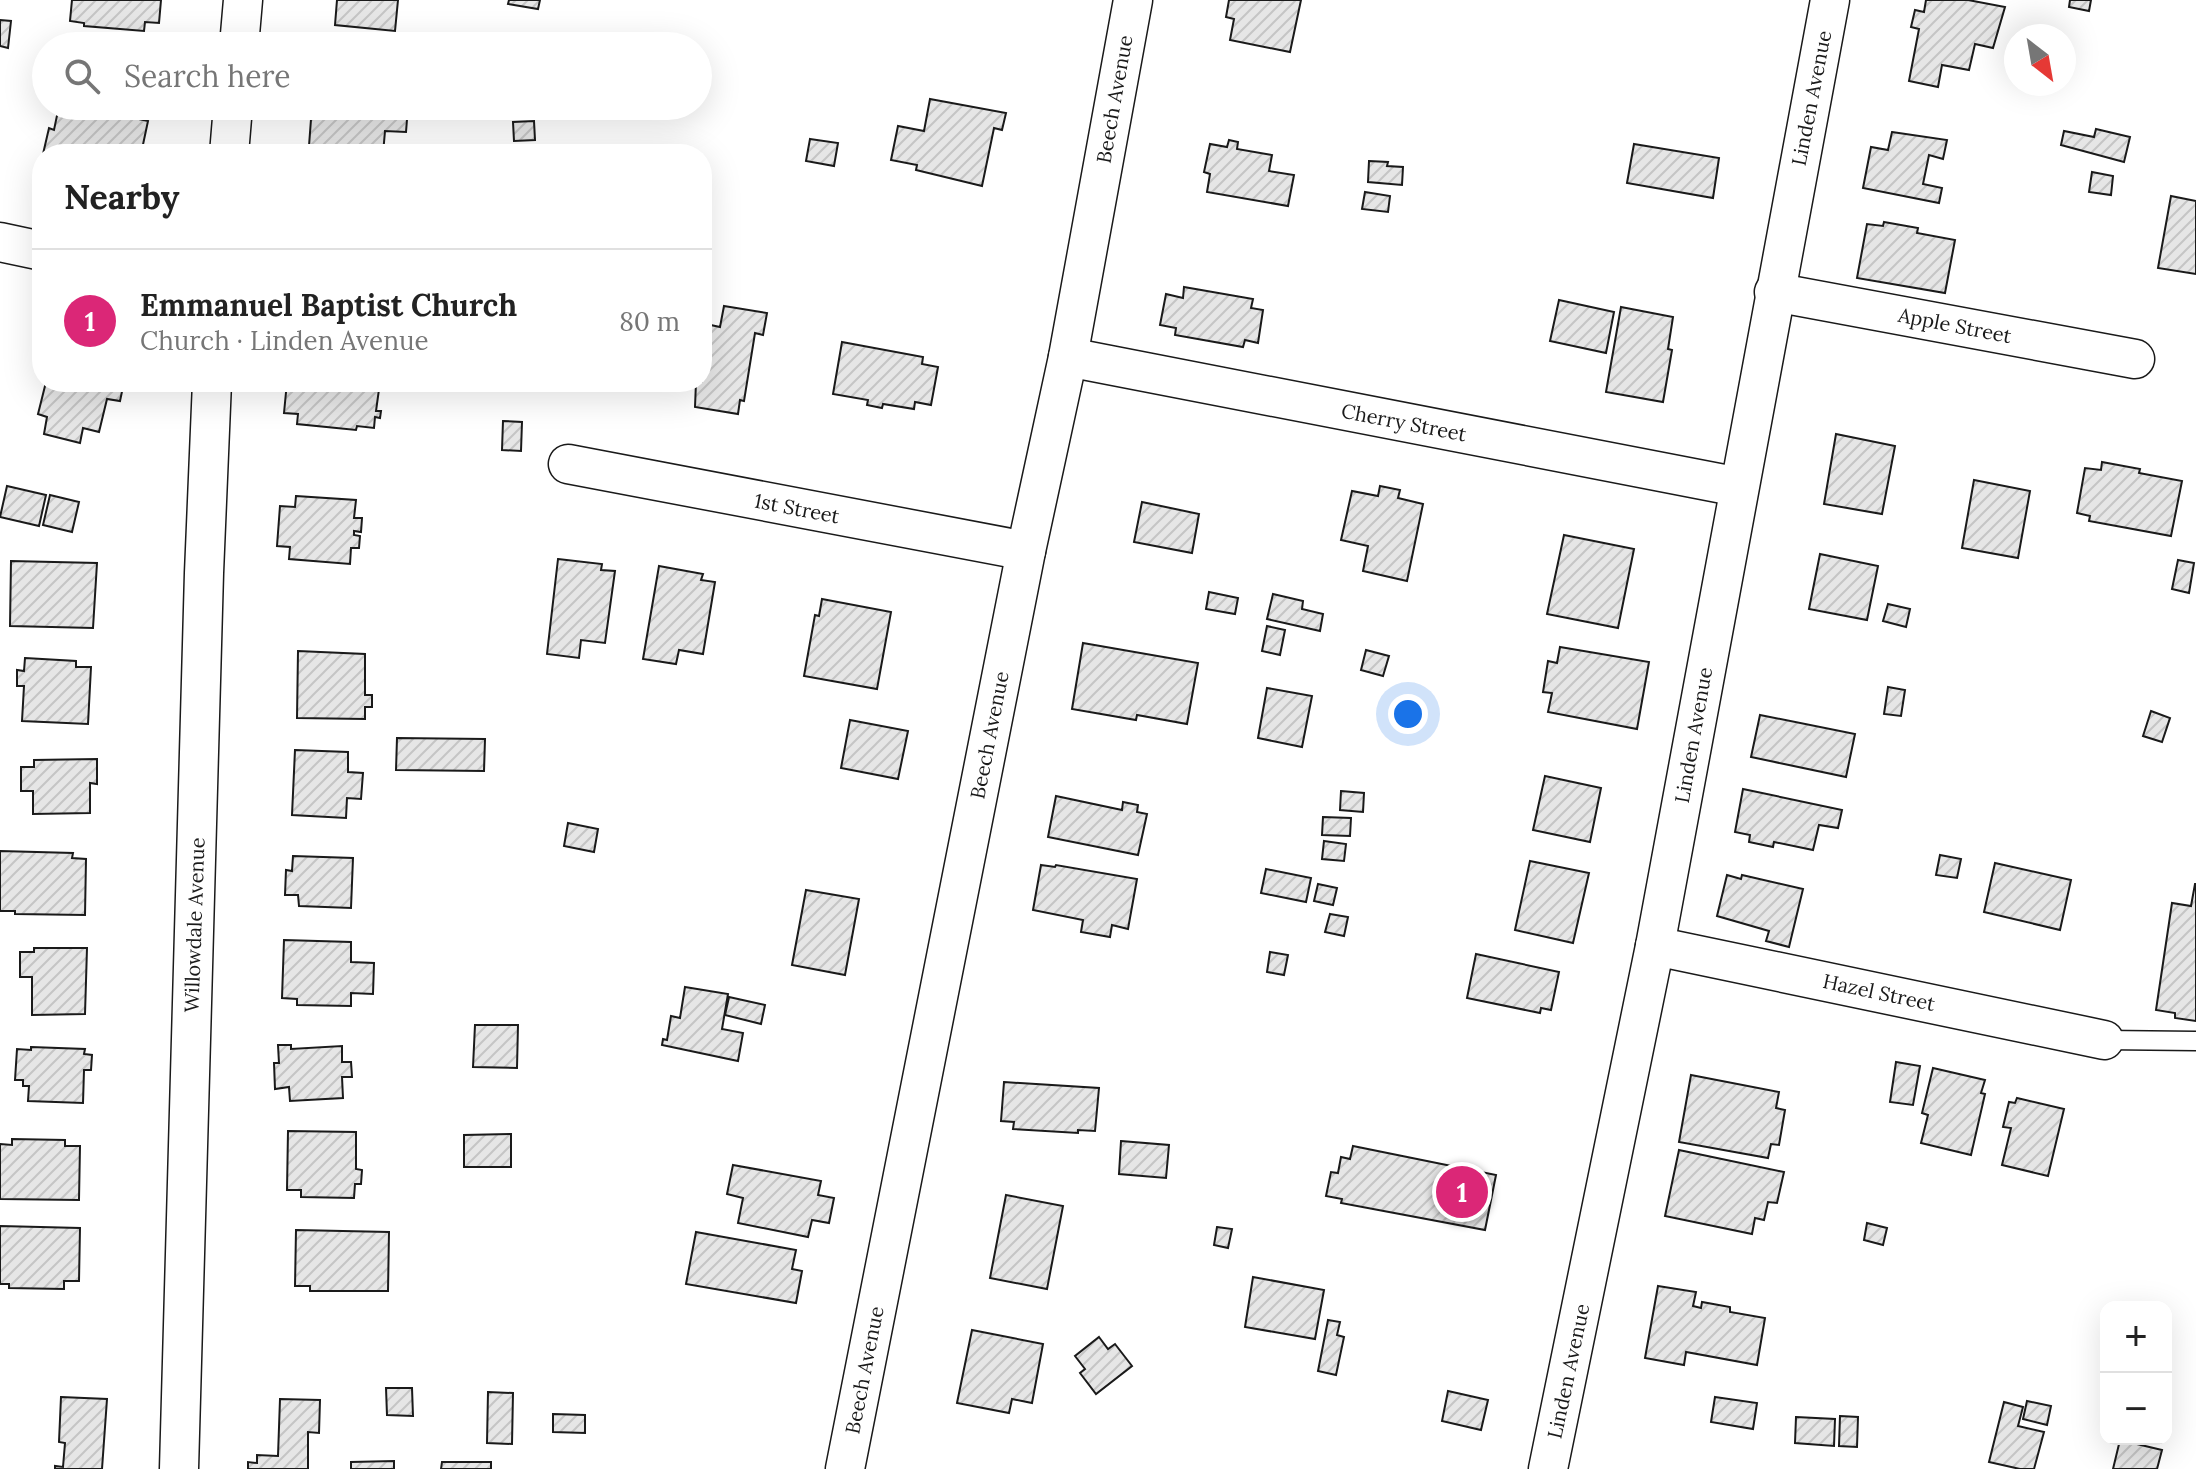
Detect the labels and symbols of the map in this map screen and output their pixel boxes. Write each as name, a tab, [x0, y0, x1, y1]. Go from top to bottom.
north arrow	[2004, 24, 2076, 96]
street label: Linden Avenue	[1786, 28, 1836, 168]
street label: Beech Avenue	[1090, 33, 1138, 165]
street label: Apple Street	[1895, 302, 2014, 348]
street label: Cherry Street	[1339, 398, 1469, 446]
street label: 1st Street	[752, 488, 842, 529]
street label: Linden Avenue	[1669, 665, 1717, 805]
street label: Beech Avenue	[964, 669, 1014, 801]
your location	[1388, 694, 1428, 734]
street label: Willowdale Avenue	[178, 837, 210, 1013]
street label: Hazel Street	[1821, 968, 1938, 1016]
pin: 1	[1436, 1162, 1488, 1222]
street label: Linden Avenue	[1541, 1301, 1595, 1441]
street label: Beech Avenue	[839, 1304, 889, 1436]

